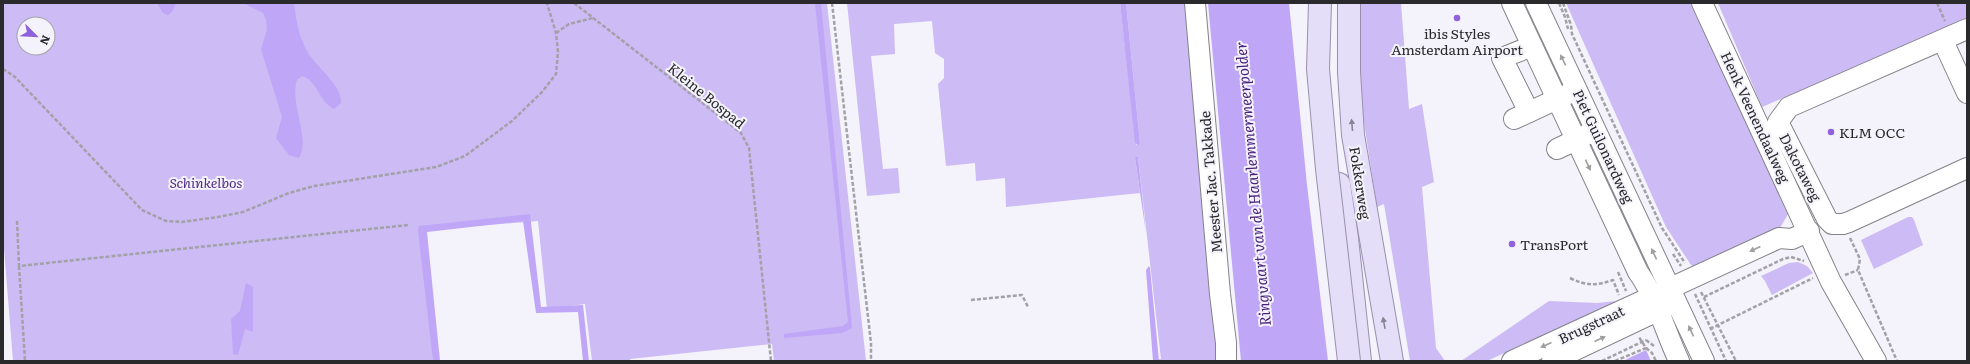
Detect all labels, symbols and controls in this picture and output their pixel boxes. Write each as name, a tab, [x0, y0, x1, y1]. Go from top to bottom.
marker: ibis Styles Amsterdam Airport	[1452, 13, 1462, 23]
north arrow	[16, 16, 56, 56]
place label: ibis Styles Amsterdam Airport	[1391, 23, 1523, 59]
text: N	[37, 33, 55, 48]
water label: Ringvaart van de Haarlemmermeerpolder	[1228, 41, 1276, 327]
street label: Henk Veenendaalweg	[1717, 48, 1795, 186]
one-way arrow	[1560, 54, 1566, 66]
street label: Kleine Bospad	[664, 57, 750, 133]
street label: Piet Guilonardweg	[1569, 86, 1639, 206]
street label: Meester Jac. Takkade	[1194, 110, 1226, 254]
one-way arrow	[1349, 119, 1356, 131]
place label: KLM OCC	[1839, 122, 1905, 142]
marker: KLM OCC	[1826, 127, 1836, 137]
street label: Dakotaweg	[1775, 129, 1827, 205]
street label: Fokkerweg	[1345, 145, 1377, 221]
one-way arrow	[1585, 159, 1591, 171]
park label: Schinkelbos	[169, 172, 243, 192]
place label: TransPort	[1520, 234, 1589, 254]
marker: TransPort	[1507, 239, 1517, 249]
one-way arrow	[1749, 246, 1761, 252]
one-way arrow	[1651, 248, 1657, 259]
street label: Brugstraat	[1555, 300, 1628, 348]
one-way arrow	[1381, 317, 1387, 329]
one-way arrow	[1688, 326, 1694, 337]
one-way arrow	[1594, 336, 1605, 342]
one-way arrow	[1540, 342, 1551, 348]

